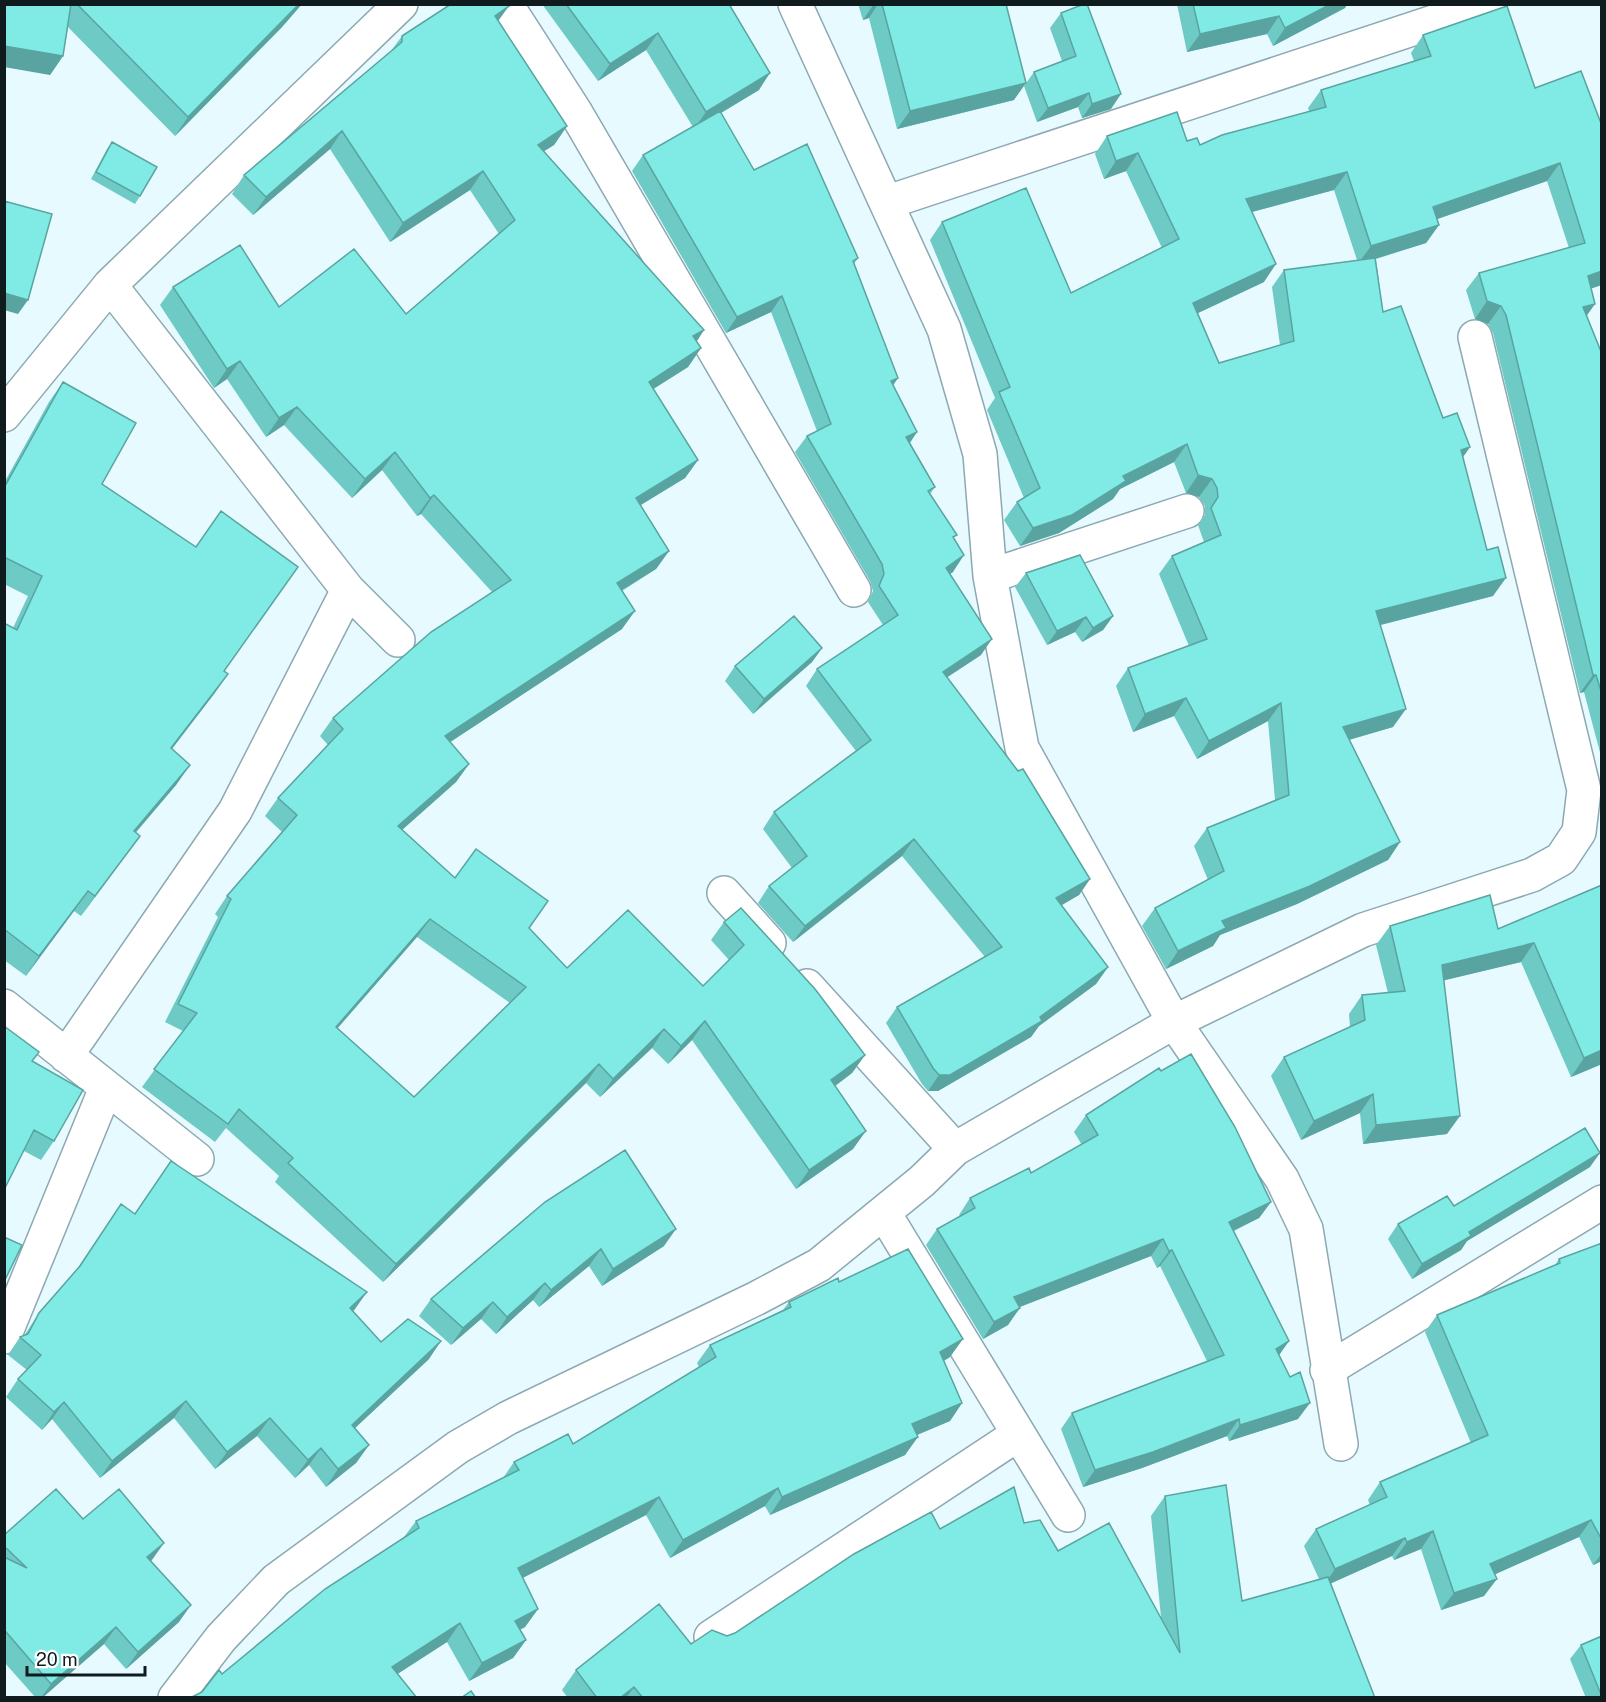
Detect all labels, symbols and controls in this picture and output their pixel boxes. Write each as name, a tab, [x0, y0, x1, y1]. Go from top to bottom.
scale bar	[27, 1639, 146, 1677]
text: 20 m	[36, 1649, 78, 1670]

